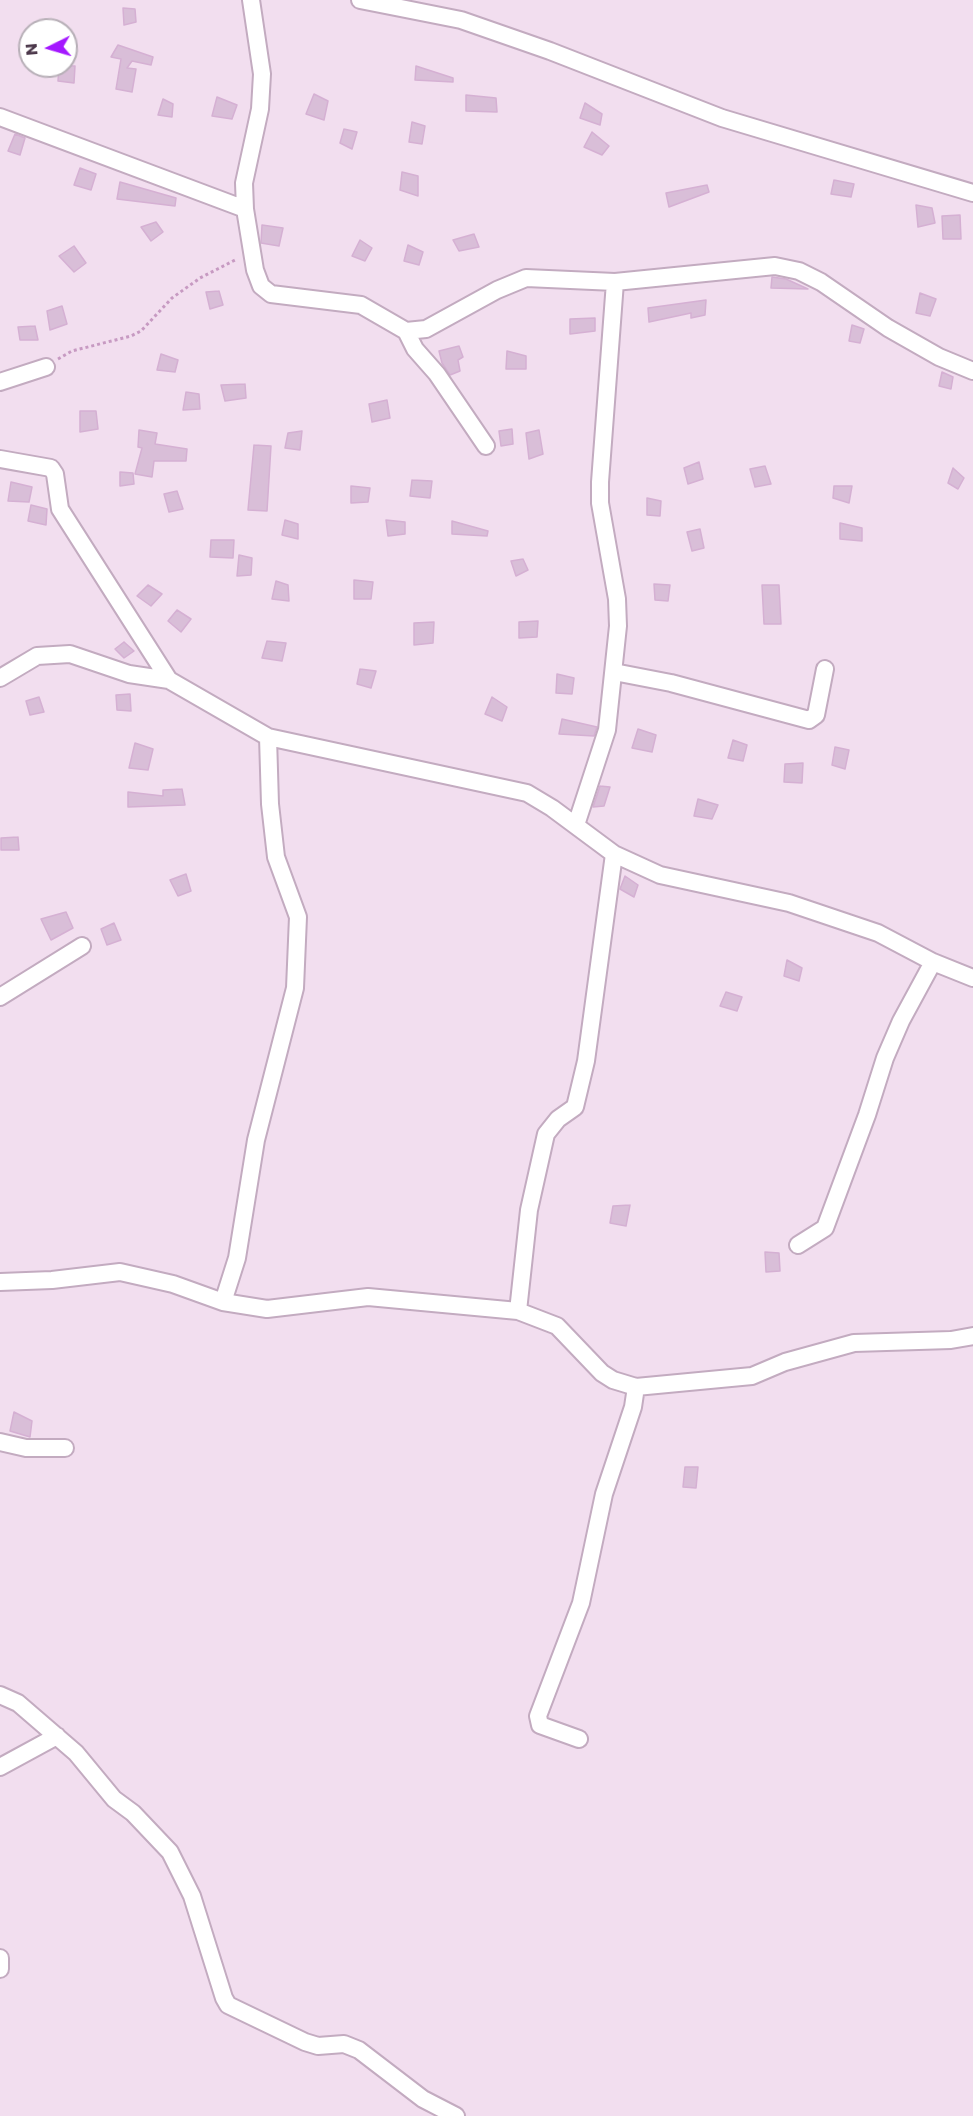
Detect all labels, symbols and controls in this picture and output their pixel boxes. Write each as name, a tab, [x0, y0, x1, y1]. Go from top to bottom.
north arrow	[18, 18, 78, 78]
text: N	[20, 42, 44, 56]

